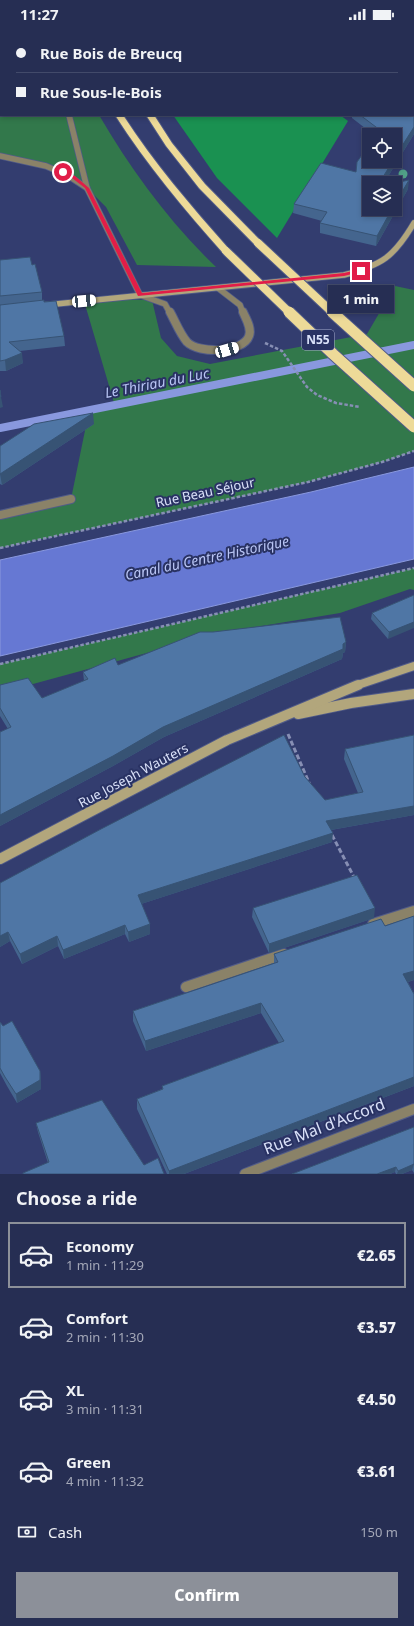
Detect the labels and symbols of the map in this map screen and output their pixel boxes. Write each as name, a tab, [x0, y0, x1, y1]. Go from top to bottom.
route start	[54, 163, 72, 181]
route end	[352, 262, 370, 280]
callout: 1 min	[328, 285, 394, 313]
car	[72, 294, 96, 308]
road number: N55	[302, 330, 334, 350]
car	[214, 341, 240, 359]
water label: Le Thiriau du Luc	[103, 363, 211, 402]
street label: Rue Beau Séjour	[154, 473, 257, 511]
water label: Canal du Centre Historique	[123, 531, 291, 584]
street label: Rue Joseph Wauters	[75, 738, 191, 812]
street label: Rue Mal d'Accord	[260, 1093, 388, 1159]

